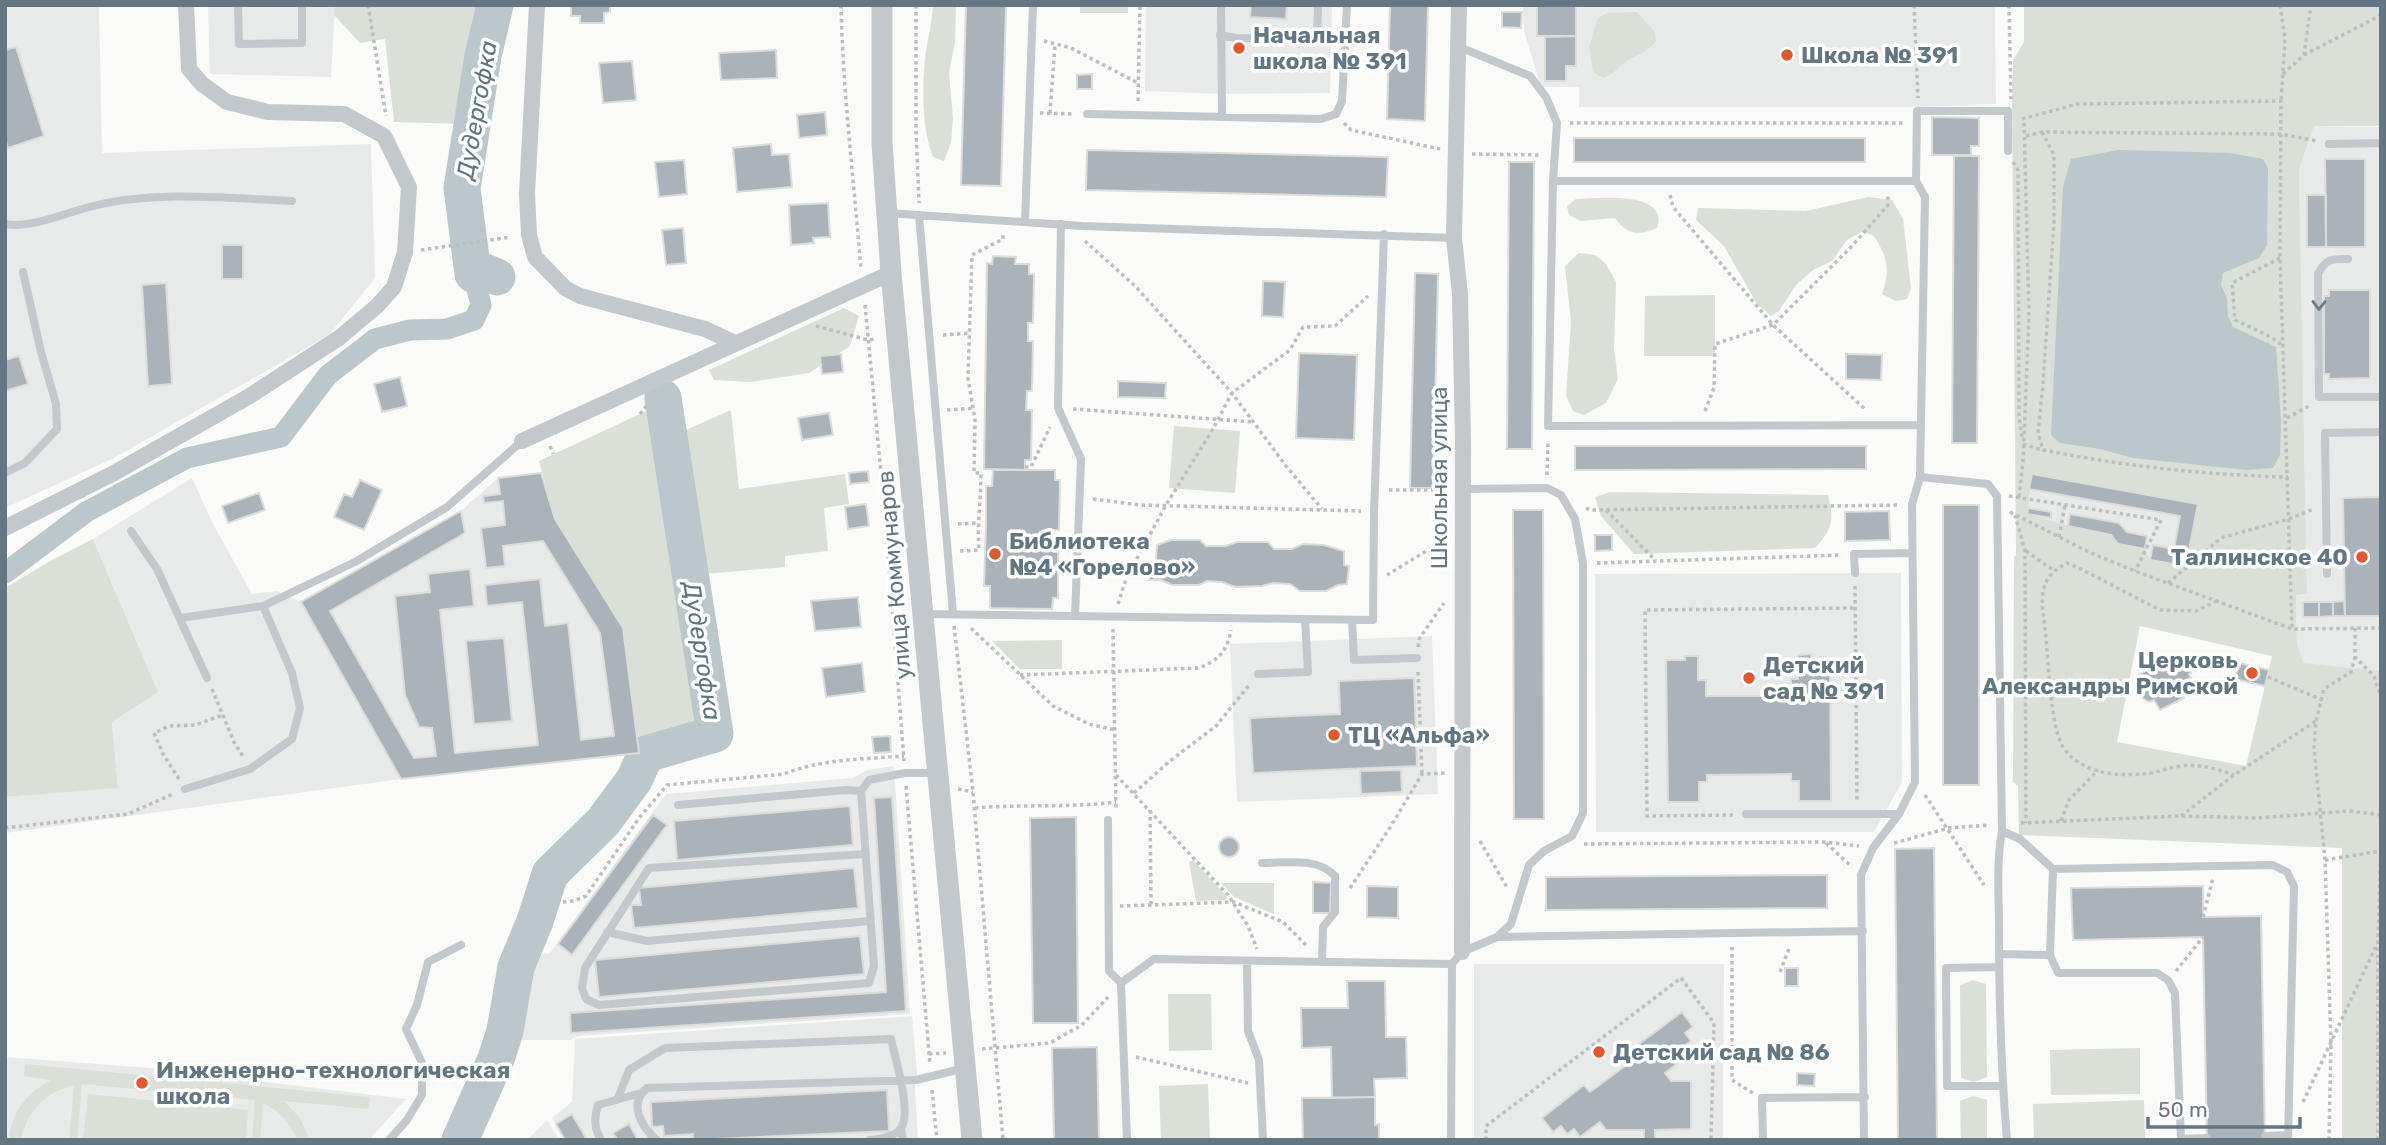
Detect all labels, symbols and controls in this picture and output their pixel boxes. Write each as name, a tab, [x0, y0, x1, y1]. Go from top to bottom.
place label: Начальная школа № 391	[1253, 21, 1407, 75]
water label: Дудергофка	[451, 39, 503, 183]
marker: Начальная школа № 391	[1231, 40, 1247, 56]
place label: Школа № 391	[1801, 41, 1958, 69]
marker: Школа № 391	[1779, 47, 1795, 63]
one-way arrow	[2311, 300, 2326, 311]
street label: Школьная улица	[1425, 387, 1453, 569]
street label: улица Коммунаров	[871, 469, 917, 681]
place label: Библиотека №4 «Горелово»	[1009, 527, 1195, 581]
place label: Таллинское 40	[2171, 543, 2348, 571]
marker: Библиотека №4 «Горелово»	[987, 546, 1003, 562]
marker: Таллинское 40	[2354, 549, 2370, 565]
water label: Дудергофка	[677, 578, 727, 722]
place label: Церковь Александры Римской	[1982, 646, 2238, 700]
place label: Детский сад № 391	[1763, 651, 1884, 705]
marker: Церковь Александры Римской	[2244, 665, 2260, 681]
marker: Детский сад № 391	[1741, 670, 1757, 686]
place label: ТЦ «Альфа»	[1348, 721, 1490, 749]
marker: ТЦ «Альфа»	[1326, 727, 1342, 743]
place label: Детский сад № 86	[1613, 1038, 1830, 1066]
marker: Детский сад № 86	[1591, 1044, 1607, 1060]
place label: Инженерно-технологическая школа	[156, 1056, 510, 1110]
marker: Инженерно-технологическая школа	[134, 1075, 150, 1091]
scale bar	[2148, 1086, 2300, 1130]
text: 50 m	[2158, 1097, 2208, 1122]

